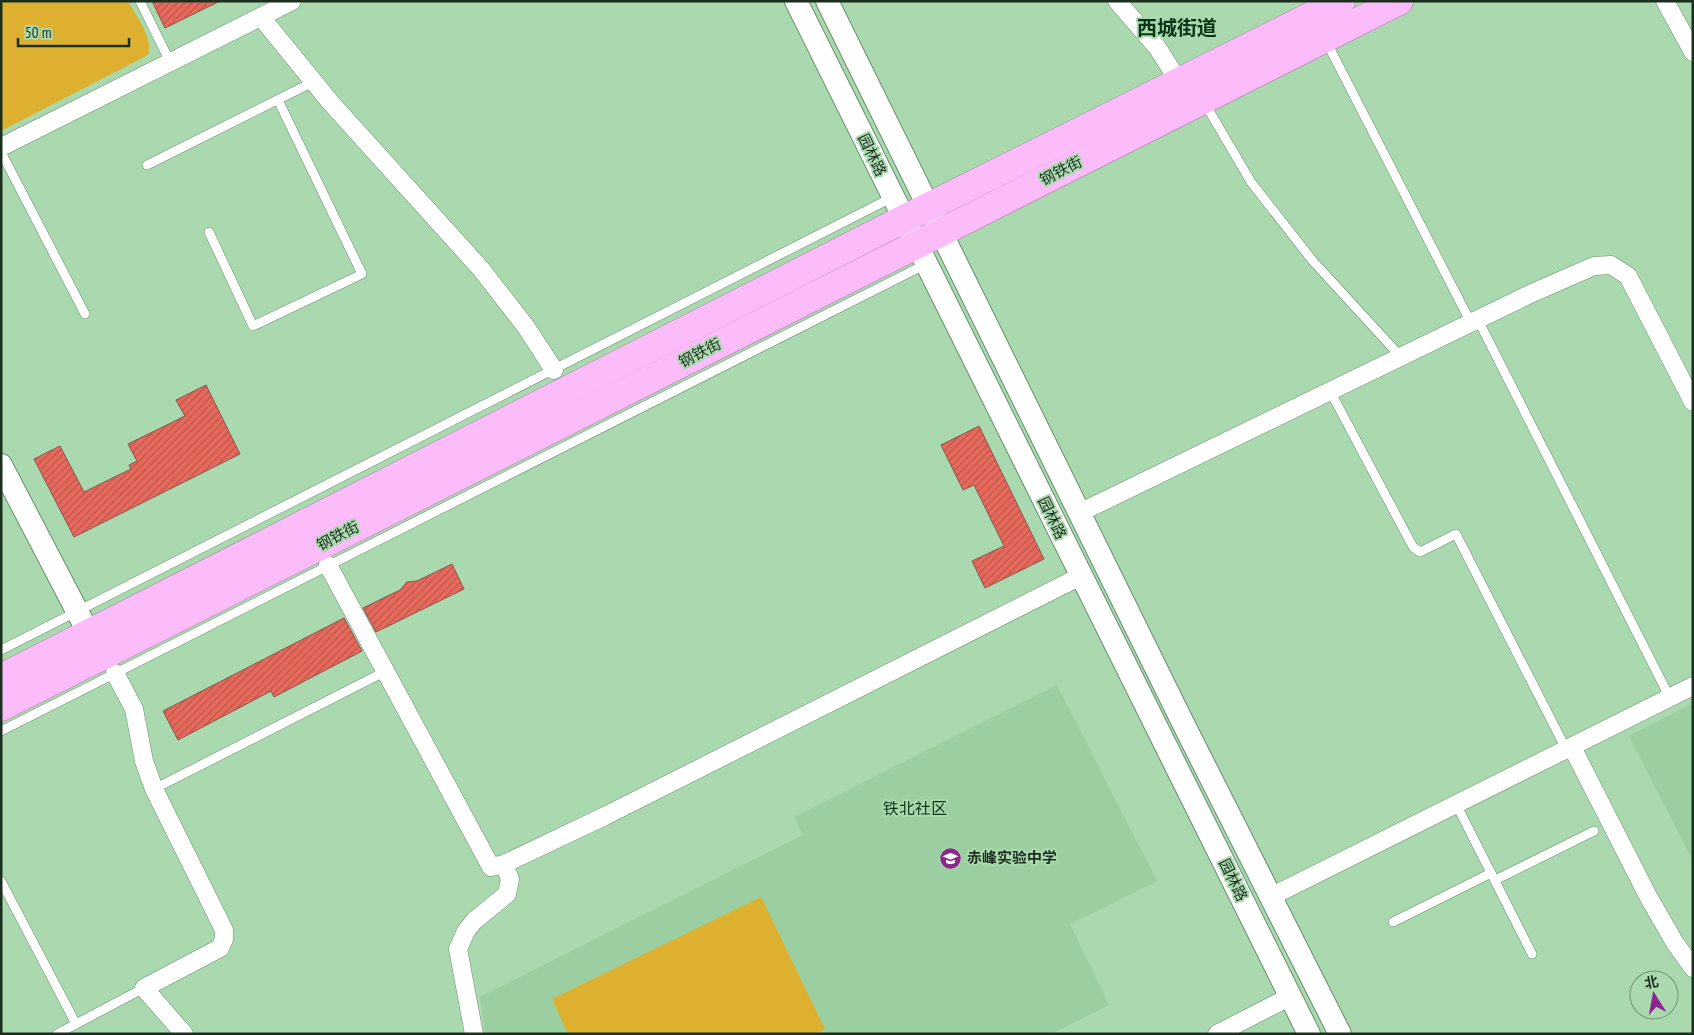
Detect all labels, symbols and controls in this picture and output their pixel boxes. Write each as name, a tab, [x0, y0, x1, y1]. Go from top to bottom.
scale bar	[18, 15, 129, 47]
district label: 西城街道	[1137, 15, 1217, 41]
text: 50 m	[25, 23, 51, 42]
street label: 园林路	[854, 130, 891, 179]
street label: 钢铁街	[1036, 152, 1085, 189]
street label: 钢铁街	[675, 334, 724, 371]
street label: 园林路	[1034, 493, 1071, 542]
street label: 钢铁街	[313, 517, 362, 554]
district label: 铁北社区	[883, 798, 947, 818]
school or university icon: 赤峰实验中学	[939, 846, 963, 870]
place label: 赤峰实验中学	[967, 848, 1057, 867]
street label: 园林路	[1215, 855, 1252, 904]
north arrow	[1629, 970, 1679, 1020]
text: 北	[1643, 972, 1660, 992]

